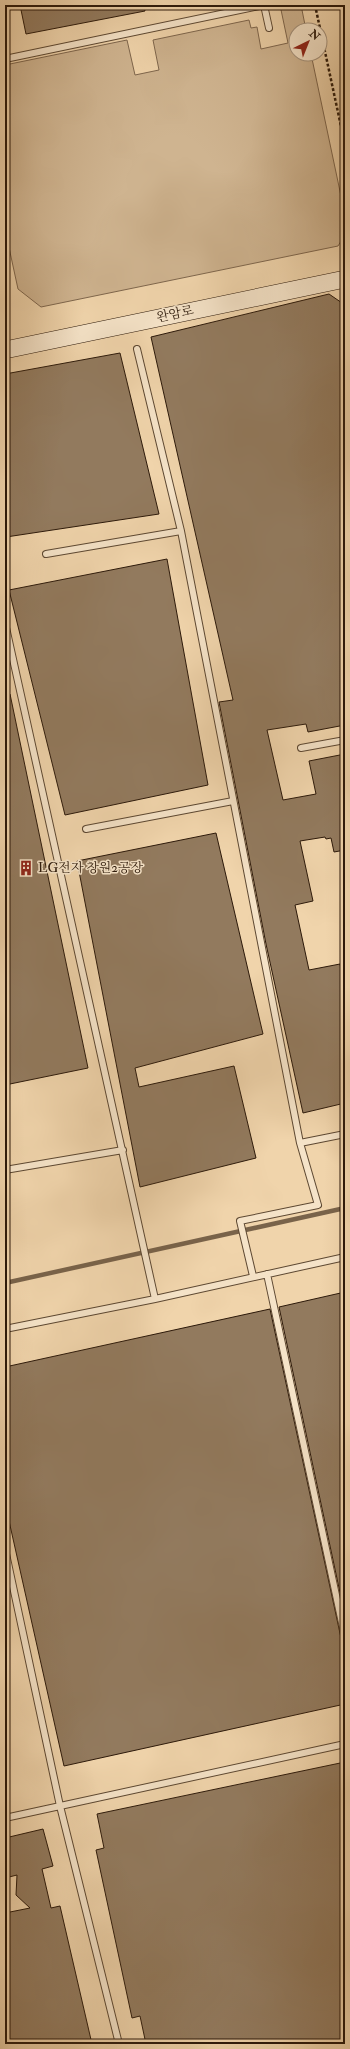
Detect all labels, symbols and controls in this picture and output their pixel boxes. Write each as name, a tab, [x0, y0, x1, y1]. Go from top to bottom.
north arrow	[288, 22, 328, 62]
text: N	[306, 26, 323, 44]
street label: 완암로	[155, 302, 196, 326]
building icon: LG전자 창원2공장	[17, 859, 35, 877]
place label: LG전자 창원2공장	[38, 860, 143, 876]

